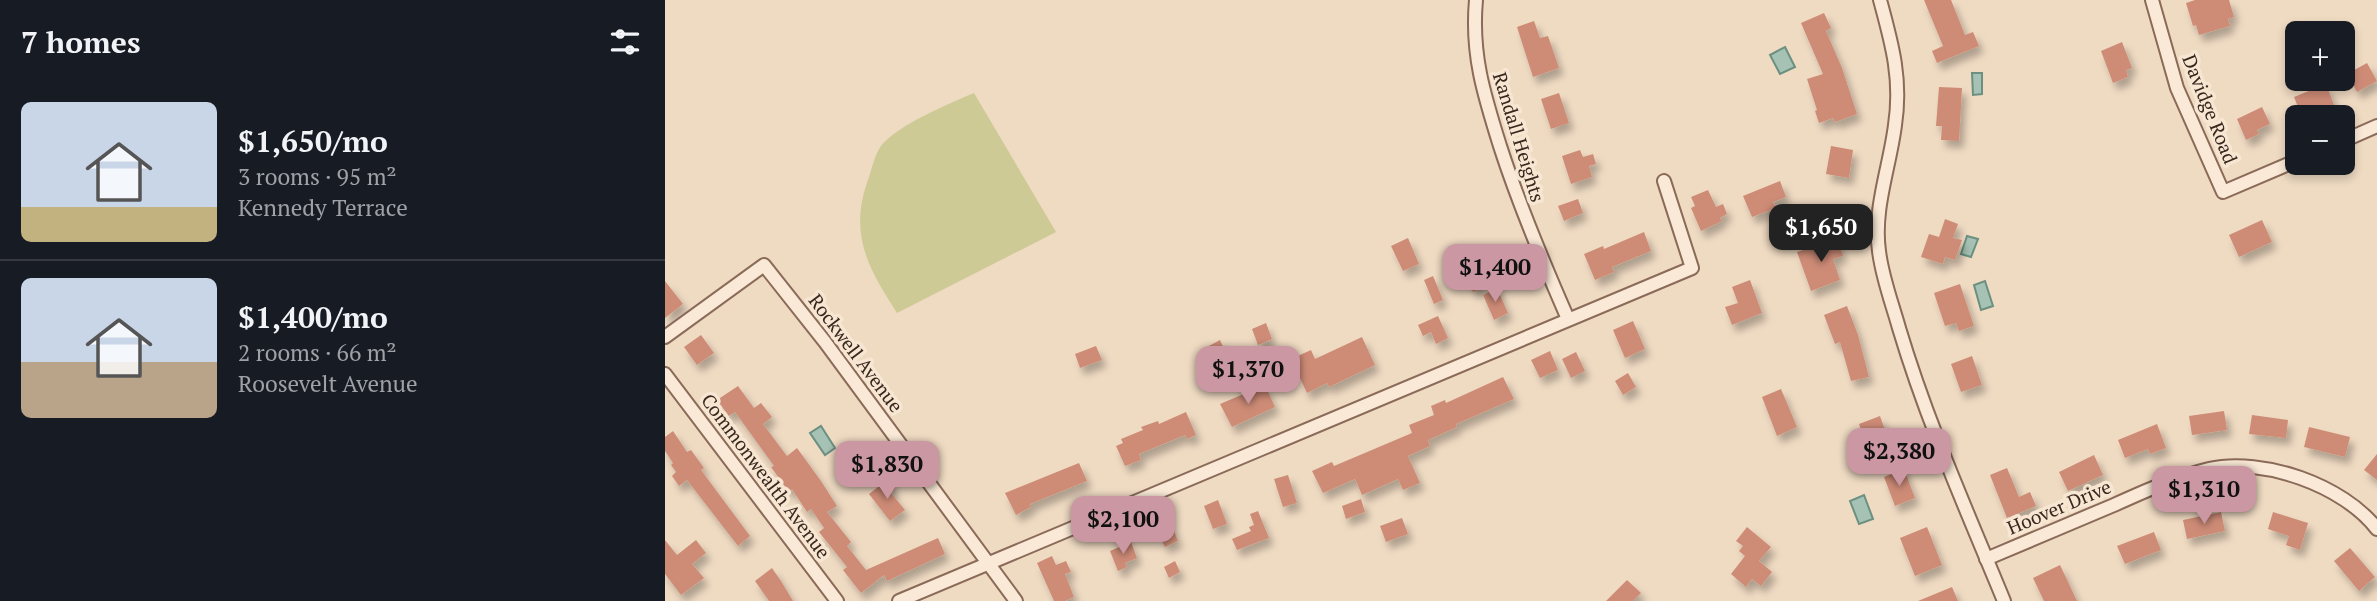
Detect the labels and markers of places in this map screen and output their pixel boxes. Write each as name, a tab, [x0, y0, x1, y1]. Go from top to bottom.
pin: $1,650	[1764, 204, 1878, 264]
pin: $1,400	[1438, 244, 1552, 304]
pin: $1,370	[1191, 346, 1305, 406]
pin: $2,380	[1842, 428, 1956, 488]
pin: $1,830	[830, 442, 944, 501]
pin: $1,310	[2147, 466, 2261, 526]
pin: $2,100	[1066, 496, 1180, 556]

